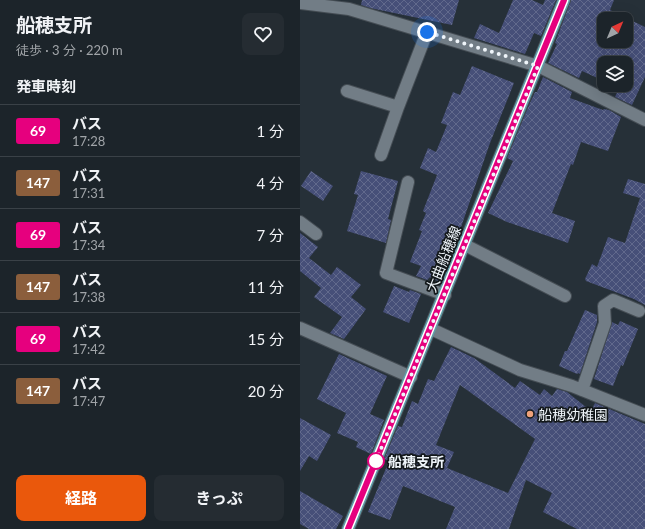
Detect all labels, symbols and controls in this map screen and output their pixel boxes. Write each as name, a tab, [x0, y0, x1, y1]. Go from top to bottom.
north arrow	[597, 12, 633, 48]
map controls	[597, 12, 633, 92]
text: 船穂支所	[16, 13, 92, 36]
button: heart	[242, 13, 284, 55]
your location	[417, 22, 437, 42]
text: 徒歩 · 3 分 · 220 m	[16, 42, 123, 58]
button: layers	[597, 56, 633, 92]
text: 発車時刻	[16, 77, 76, 95]
text: バス	[72, 114, 102, 132]
text: 69	[30, 122, 46, 139]
text: 1 分	[256, 122, 284, 140]
text: 17:28	[72, 133, 105, 149]
text: バス	[72, 166, 102, 184]
text: 147	[26, 174, 50, 191]
text: 4 分	[256, 174, 284, 192]
text: 17:31	[72, 185, 105, 201]
text: バス	[72, 218, 102, 236]
street label: 大曲船穂線	[422, 223, 464, 295]
text: 69	[30, 226, 46, 243]
text: 7 分	[256, 226, 284, 244]
text: 17:34	[72, 237, 105, 253]
text: バス	[72, 270, 102, 288]
text: 147	[26, 278, 50, 295]
text: 11 分	[248, 278, 284, 296]
text: 17:38	[72, 289, 105, 305]
text: バス	[72, 322, 102, 340]
text: 69	[30, 330, 46, 347]
text: 15 分	[248, 330, 284, 348]
text: 17:42	[72, 341, 105, 357]
text: バス	[72, 374, 102, 392]
text: 147	[26, 382, 50, 399]
text: 20 分	[248, 382, 284, 400]
text: 17:47	[72, 393, 105, 409]
place label: 船穂幼稚園	[538, 406, 608, 423]
marker: 船穂幼稚園	[525, 409, 535, 419]
marker: 船穂支所	[367, 452, 385, 470]
place label: 船穂支所	[388, 453, 444, 470]
button: 経路	[16, 475, 146, 521]
button: きっぷ	[154, 475, 284, 521]

